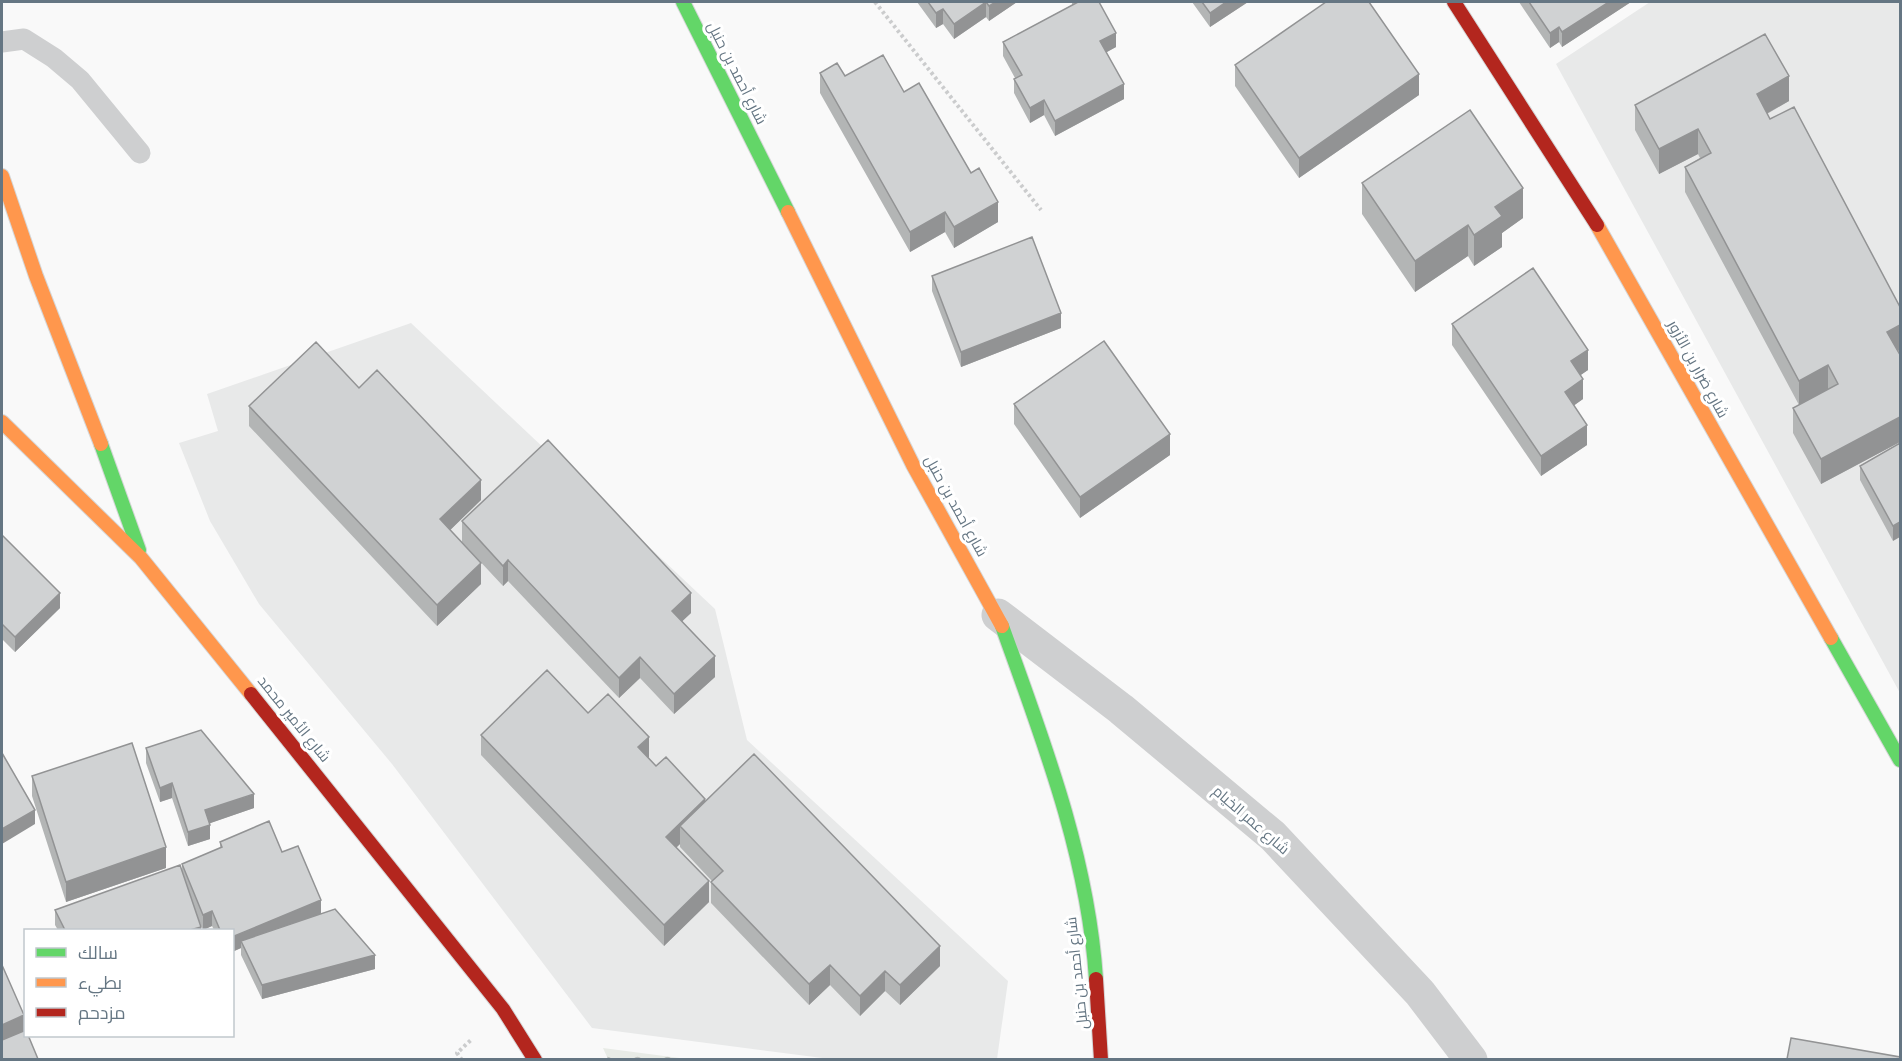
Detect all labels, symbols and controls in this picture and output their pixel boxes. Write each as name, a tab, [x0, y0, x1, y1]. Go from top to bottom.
street label: شارع أحمد بن حنبل	[702, 18, 772, 128]
street label: شارع ضرار بن الأزور	[1662, 316, 1733, 422]
street label: شارع أحمد بن حنبل	[919, 452, 992, 561]
street label: شارع الأمير محمد	[252, 672, 335, 767]
street label: شارع عمر الخيام	[1208, 781, 1294, 860]
street label: شارع أحمد بن حنبل	[1061, 916, 1094, 1030]
legend	[24, 929, 234, 1037]
text: سالك	[78, 941, 118, 963]
text: بطيء	[78, 971, 122, 997]
text: مزدحم	[78, 1001, 126, 1025]

